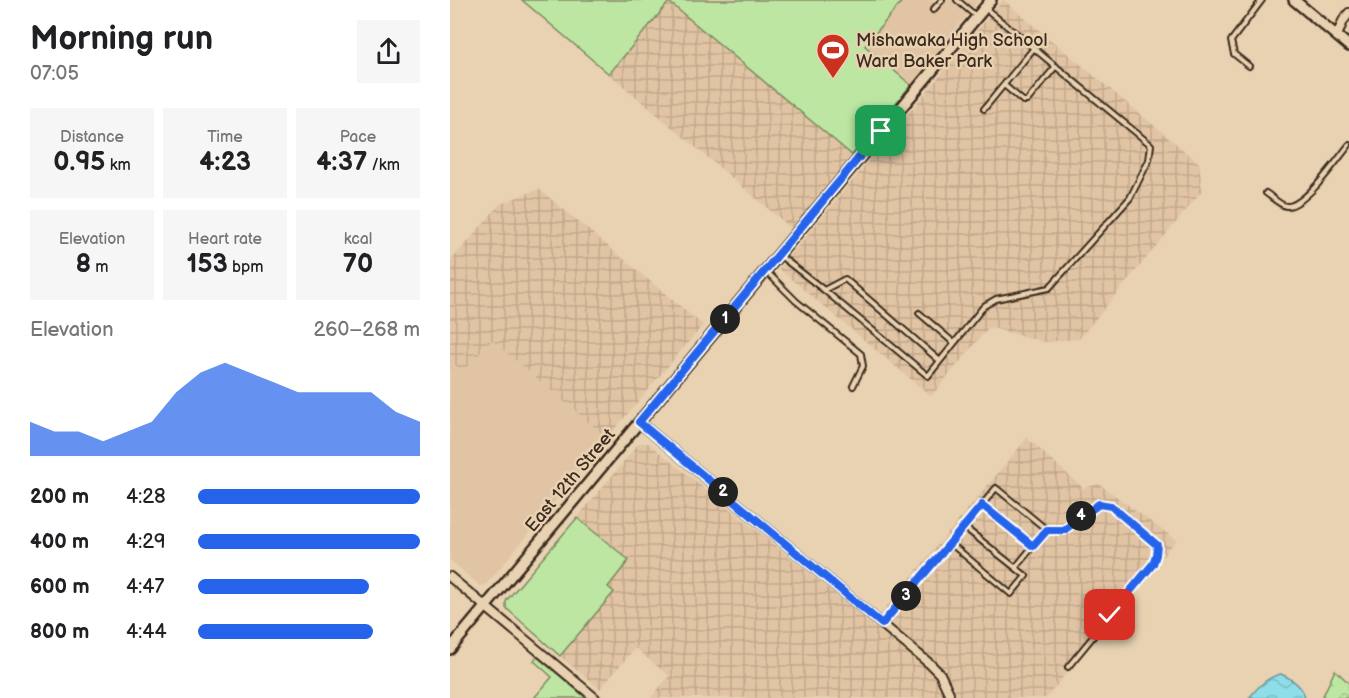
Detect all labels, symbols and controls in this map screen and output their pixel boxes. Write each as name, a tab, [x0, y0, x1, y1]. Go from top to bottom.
text: Morning run	[30, 19, 213, 59]
button: share	[357, 20, 420, 83]
place label: Mishawaka High School Ward Baker Park	[856, 30, 1048, 72]
sports icon: Mishawaka High School Ward Baker Park	[815, 32, 851, 79]
text: 07:05	[30, 62, 79, 86]
pin	[855, 105, 906, 156]
icon: arrive	[864, 114, 897, 147]
text: Distance	[60, 128, 124, 147]
text: Time	[207, 128, 243, 147]
text: Pace	[340, 128, 376, 147]
text: 0.95	[53, 147, 105, 178]
text: 4:23	[199, 147, 251, 178]
text: 4:37	[316, 147, 367, 178]
text: km	[105, 156, 131, 175]
text: /km	[367, 156, 400, 175]
text: Elevation	[59, 230, 125, 249]
text: Heart rate	[188, 230, 262, 249]
text: kcal	[344, 230, 372, 249]
text: 8	[75, 249, 91, 280]
text: 153	[187, 249, 228, 280]
text: 70	[343, 249, 373, 280]
text: m	[91, 258, 109, 277]
text: bpm	[228, 258, 263, 277]
pin: 1	[710, 304, 740, 334]
text: 1	[722, 309, 728, 328]
text: Elevation	[30, 318, 113, 342]
text: 260–268 m	[313, 318, 420, 342]
street label: East 12th Street	[521, 424, 620, 536]
pin: 2	[708, 477, 738, 507]
text: 2	[718, 482, 728, 501]
text: 200 m	[30, 485, 89, 509]
text: 4:28	[126, 485, 166, 509]
pin: 4	[1066, 501, 1096, 531]
text: 4	[1076, 506, 1086, 525]
text: 400 m	[30, 530, 89, 554]
text: 4:29	[126, 530, 166, 554]
text: 600 m	[30, 575, 90, 599]
text: 4:47	[126, 575, 164, 599]
pin: 3	[891, 581, 921, 611]
text: 3	[901, 586, 911, 605]
pin	[1084, 589, 1135, 640]
icon: check	[1093, 598, 1126, 631]
text: 800 m	[30, 620, 89, 644]
text: 4:44	[126, 620, 167, 644]

